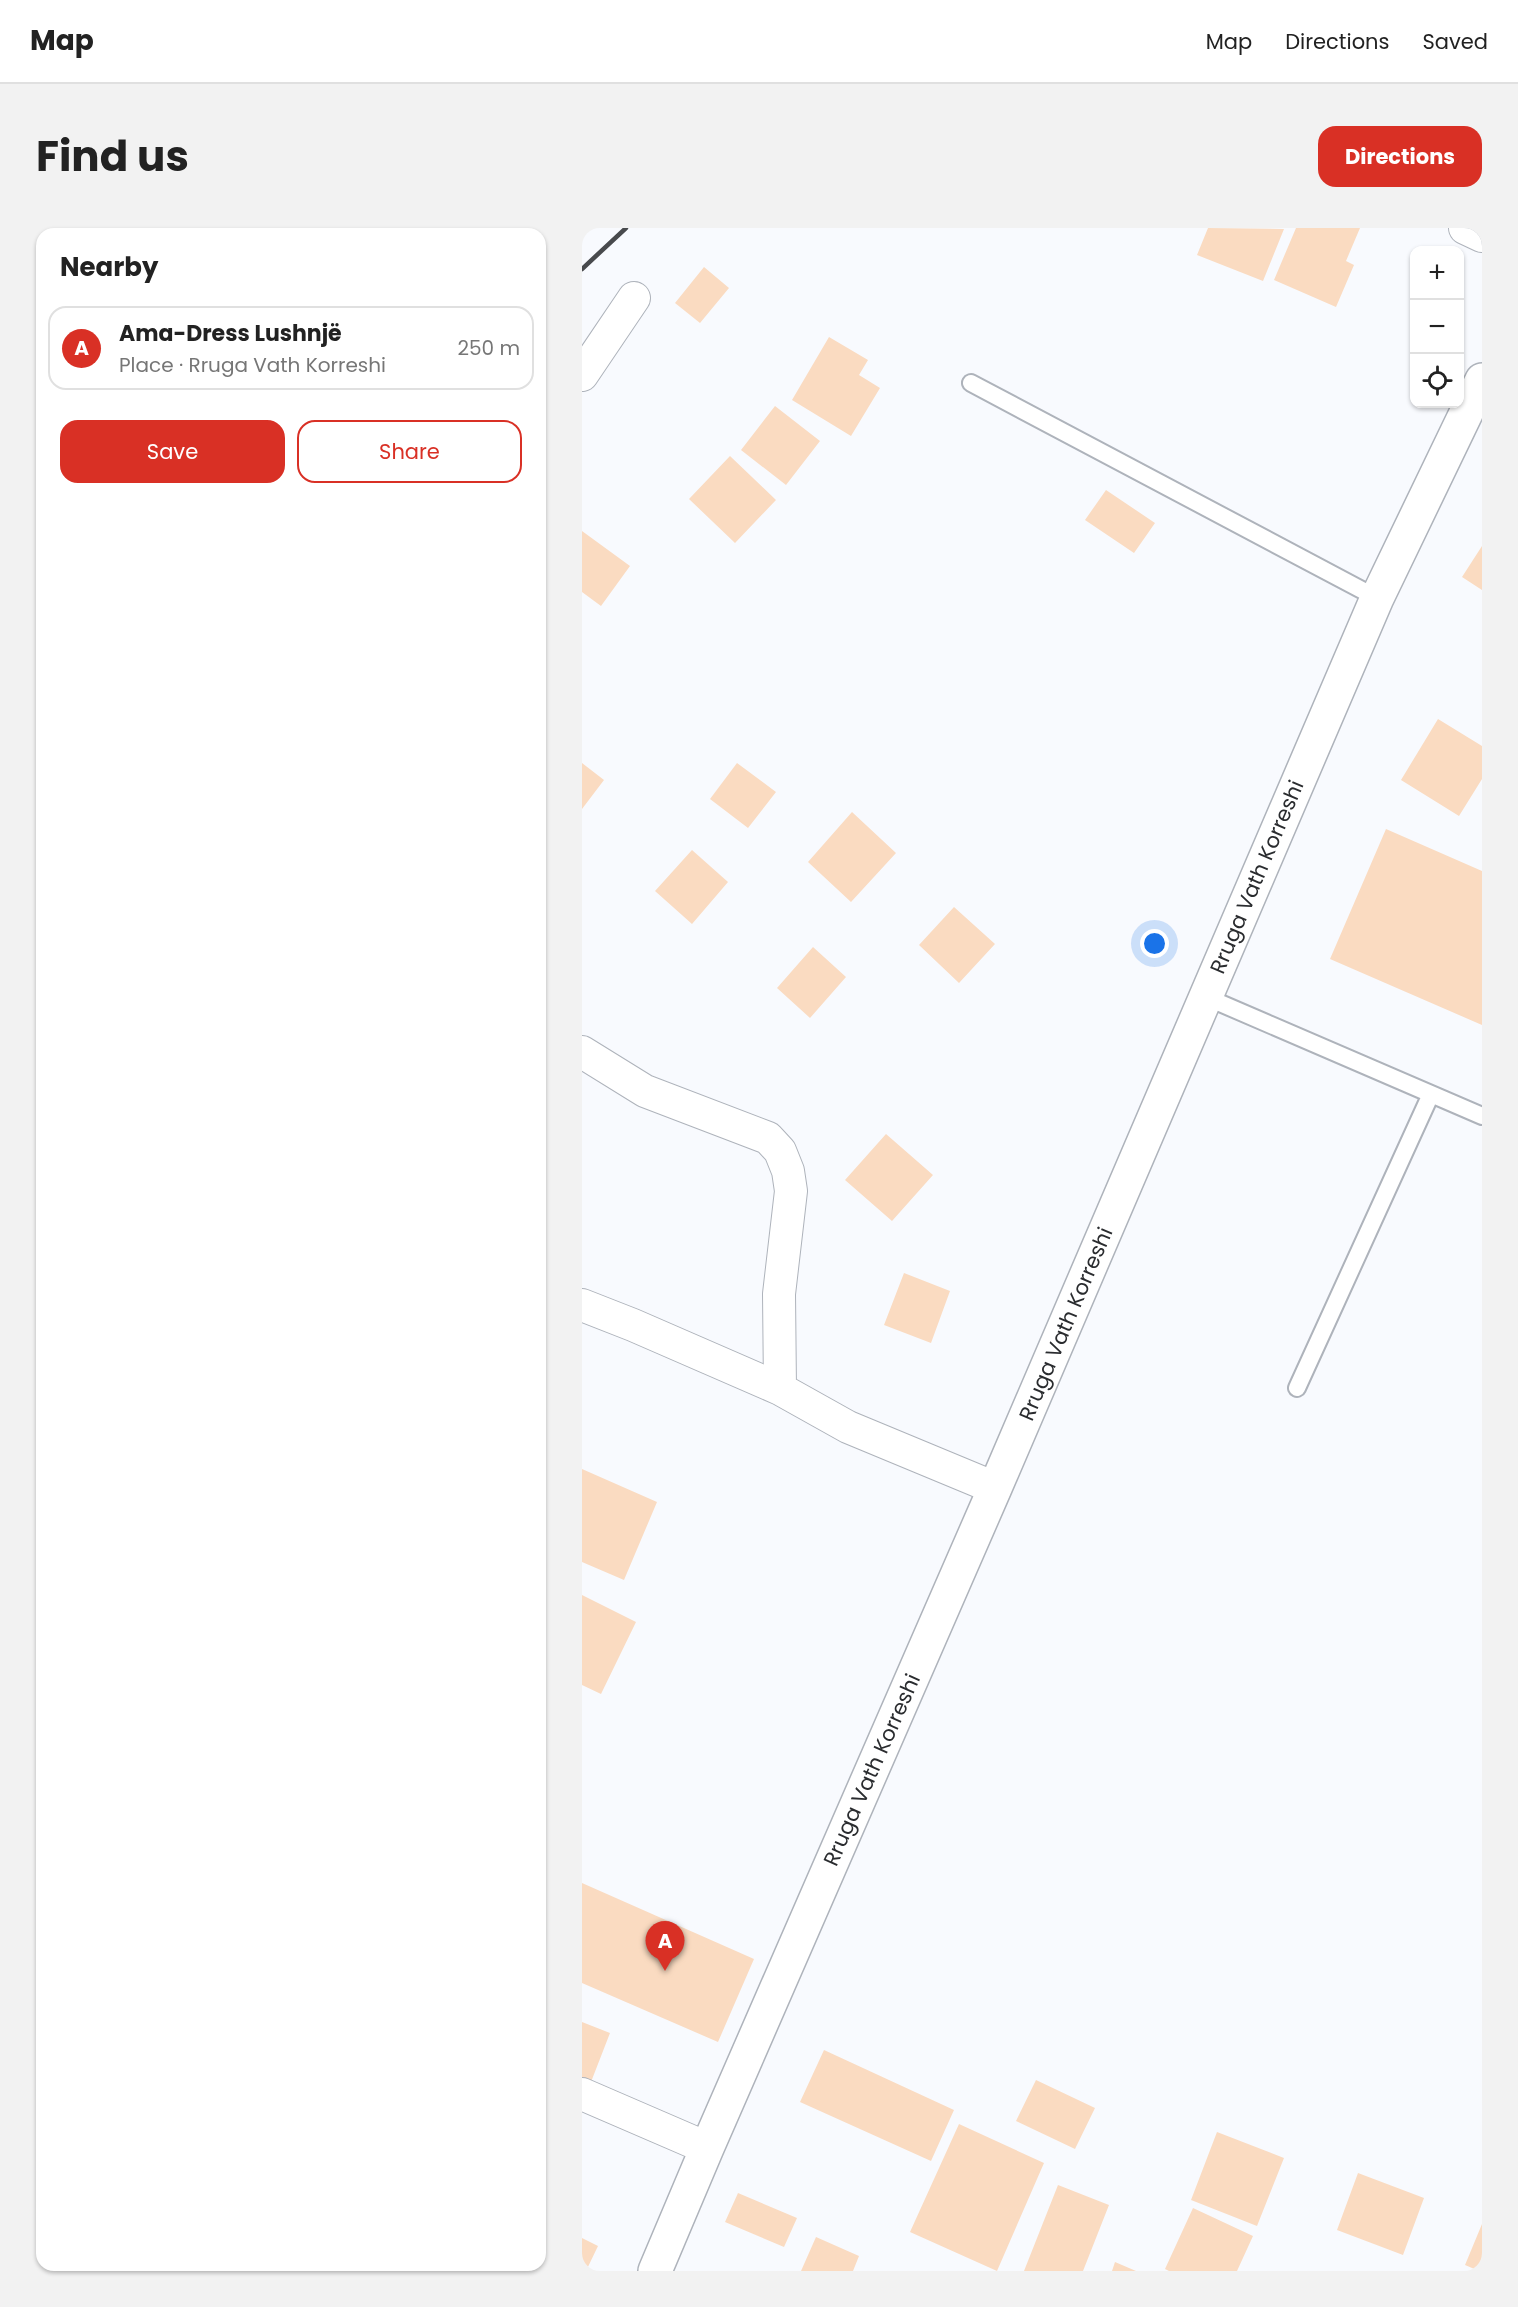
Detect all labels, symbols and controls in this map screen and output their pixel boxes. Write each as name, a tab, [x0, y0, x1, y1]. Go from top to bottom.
text: Map	[30, 21, 94, 60]
text: Map	[1206, 27, 1252, 56]
text: Directions	[1285, 27, 1389, 56]
text: Saved	[1422, 27, 1488, 56]
button: Directions	[1318, 126, 1482, 187]
text: Find us	[36, 127, 189, 186]
map controls	[1410, 246, 1464, 408]
button: +	[1410, 246, 1464, 300]
text: Nearby	[60, 249, 158, 285]
button: −	[1410, 300, 1464, 354]
text: Ama-Dress Lushnjë	[119, 318, 342, 349]
text: A	[74, 334, 89, 362]
text: 250 m	[457, 334, 520, 362]
text: Place · Rruga Vath Korreshi	[119, 351, 386, 379]
button: locate	[1410, 354, 1464, 408]
button: Save	[60, 420, 285, 483]
button: Share	[297, 420, 522, 483]
street label: Rruga Vath Korreshi	[1203, 776, 1310, 978]
your location	[1140, 929, 1169, 958]
street label: Rruga Vath Korreshi	[1012, 1223, 1119, 1425]
street label: Rruga Vath Korreshi	[816, 1669, 927, 1870]
pin: A	[646, 1922, 685, 1971]

